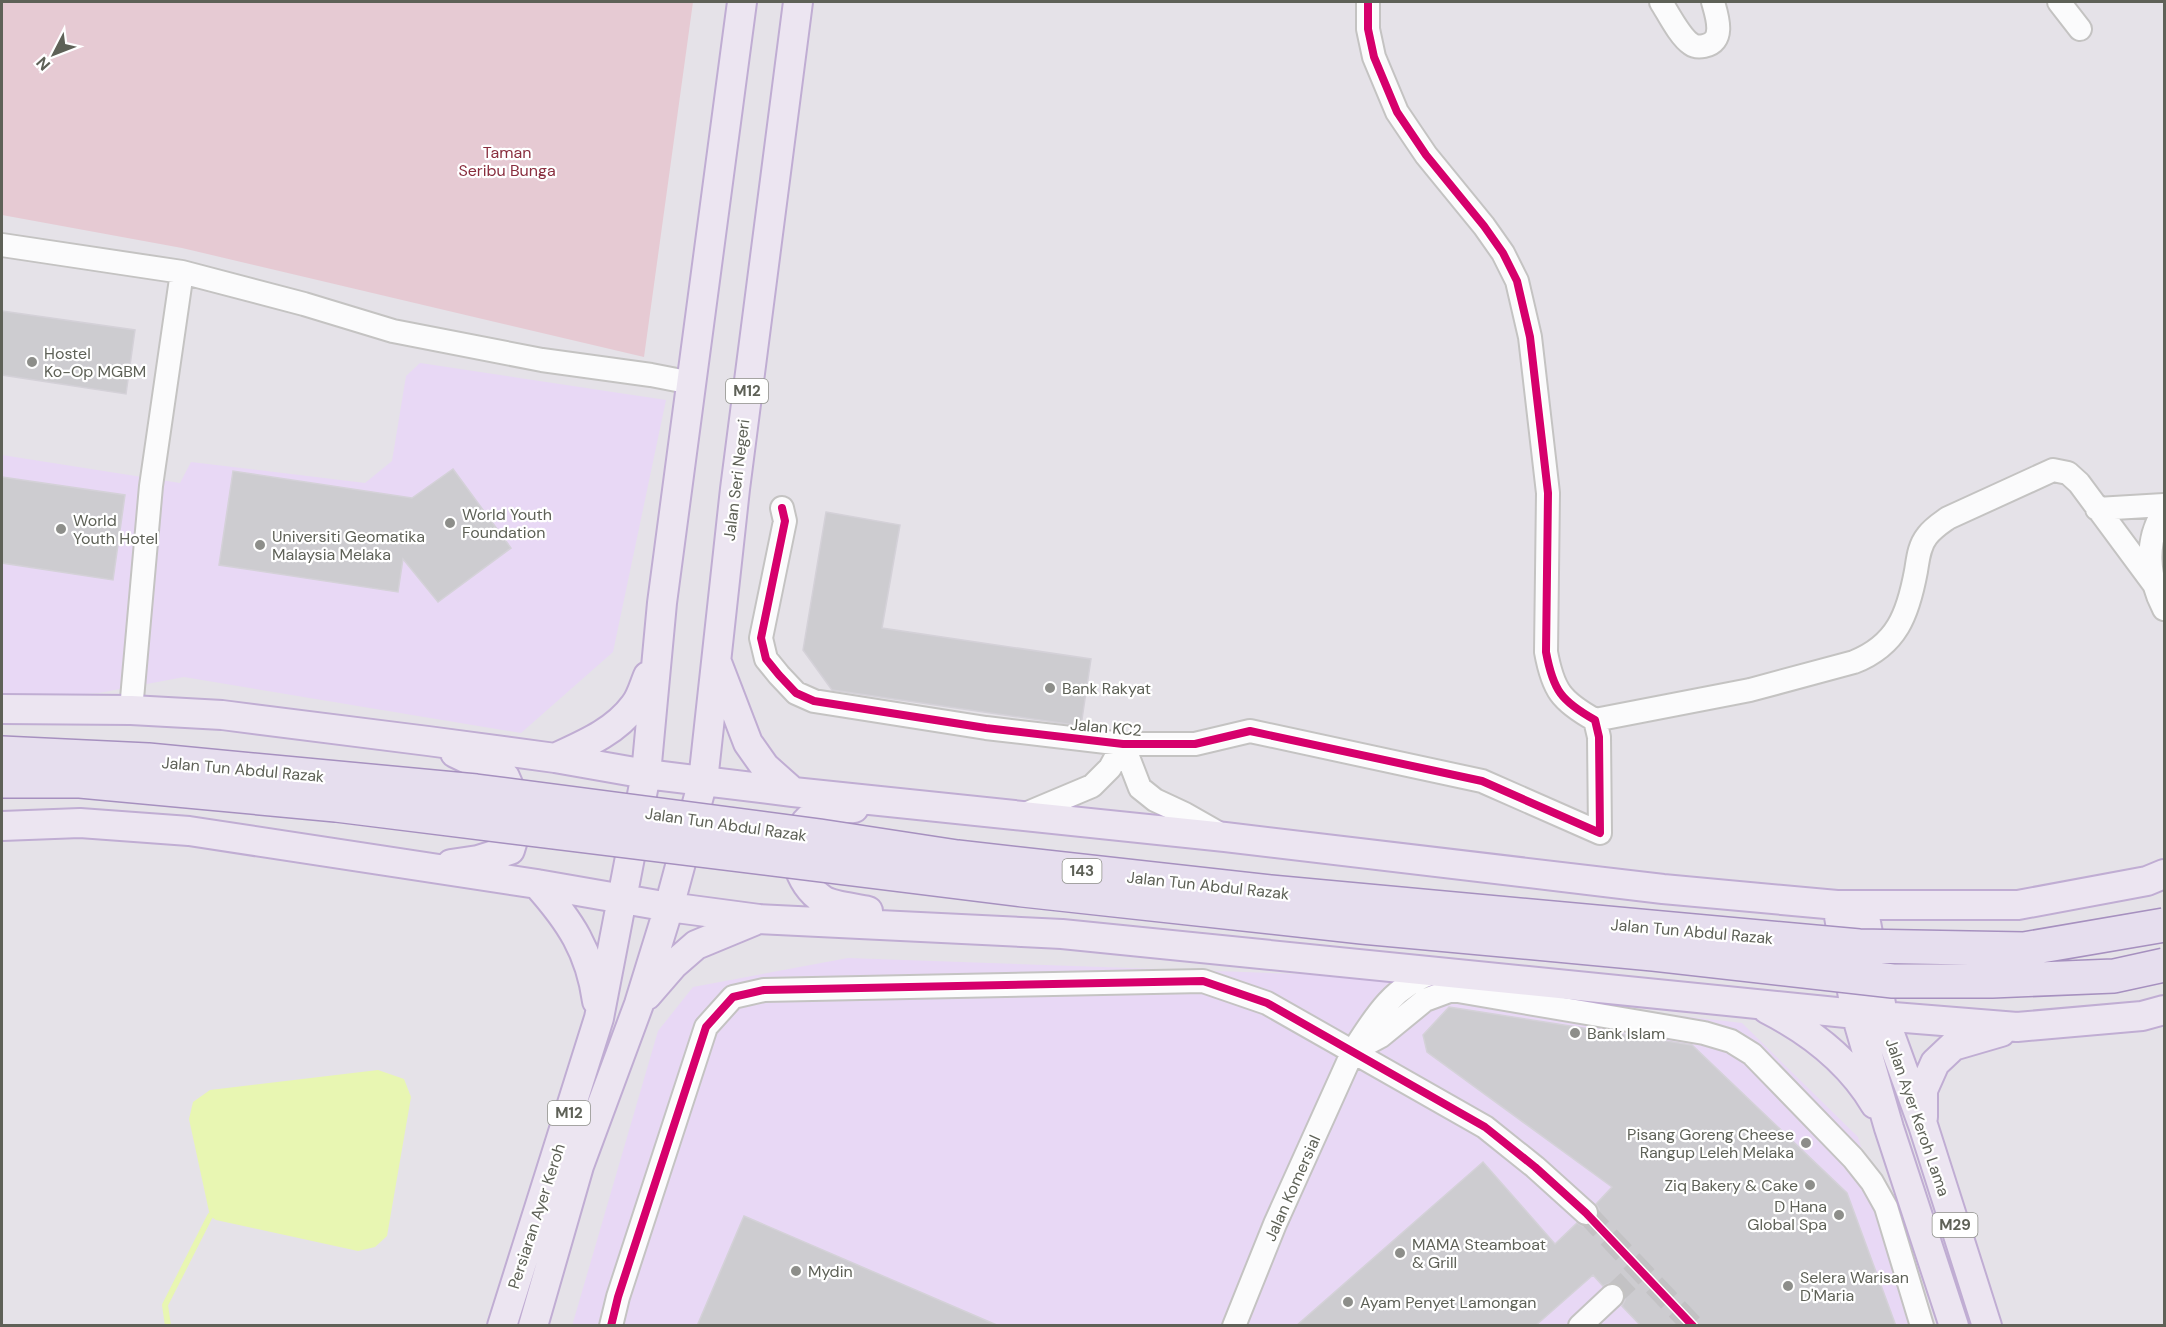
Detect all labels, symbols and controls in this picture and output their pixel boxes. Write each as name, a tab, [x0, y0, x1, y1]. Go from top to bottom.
north arrow	[24, 24, 84, 84]
text: N	[32, 52, 55, 75]
park label: Taman Seribu Bunga	[458, 142, 556, 181]
place label: Hostel Ko-Op MGBM	[44, 343, 146, 382]
marker: Hostel Ko-Op MGBM	[25, 355, 39, 369]
road number: M12	[726, 379, 768, 403]
street label: Jalan Seri Negeri	[719, 418, 754, 542]
place label: World Youth Foundation	[462, 504, 552, 543]
place label: World Youth Hotel	[73, 510, 158, 549]
marker: World Youth Foundation	[443, 516, 457, 530]
marker: World Youth Hotel	[54, 522, 68, 536]
place label: Universiti Geomatika Malaysia Melaka	[272, 526, 425, 565]
marker: Universiti Geomatika Malaysia Melaka	[253, 538, 267, 552]
place label: Bank Rakyat	[1062, 678, 1151, 699]
marker: Bank Rakyat	[1043, 681, 1057, 695]
street label: Jalan KC2	[1069, 714, 1143, 741]
street label: Jalan Tun Abdul Razak	[161, 752, 325, 787]
street label: Jalan Tun Abdul Razak	[644, 803, 808, 846]
road number: 143	[1062, 859, 1102, 883]
street label: Jalan Tun Abdul Razak	[1126, 867, 1290, 904]
street label: Jalan Tun Abdul Razak	[1610, 914, 1774, 949]
place label: Bank Islam	[1587, 1023, 1665, 1044]
marker: Bank Islam	[1568, 1026, 1582, 1040]
street label: Jalan Ayer Keroh Lama	[1881, 1035, 1954, 1199]
road number: M12	[548, 1101, 590, 1125]
place label: Pisang Goreng Cheese Rangup Leleh Melaka	[1627, 1124, 1794, 1163]
street label: Jalan Komersial	[1260, 1132, 1325, 1245]
marker: Pisang Goreng Cheese Rangup Leleh Melaka	[1799, 1136, 1813, 1150]
street label: Persiaran Ayer Keroh	[503, 1141, 570, 1292]
place label: Ziq Bakery & Cake	[1664, 1175, 1798, 1196]
marker: Ziq Bakery & Cake	[1803, 1178, 1817, 1192]
place label: D Hana Global Spa	[1747, 1196, 1827, 1235]
marker: D Hana Global Spa	[1832, 1208, 1846, 1222]
road number: M29	[1932, 1213, 1978, 1237]
place label: MAMA Steamboat & Grill	[1412, 1234, 1546, 1273]
marker: MAMA Steamboat & Grill	[1393, 1246, 1407, 1260]
place label: Mydin	[808, 1261, 853, 1282]
marker: Mydin	[789, 1264, 803, 1278]
place label: Selera Warisan D'Maria	[1800, 1267, 1909, 1306]
marker: Selera Warisan D'Maria	[1781, 1279, 1795, 1293]
place label: Ayam Penyet Lamongan	[1360, 1292, 1537, 1313]
marker: Ayam Penyet Lamongan	[1341, 1295, 1355, 1309]

